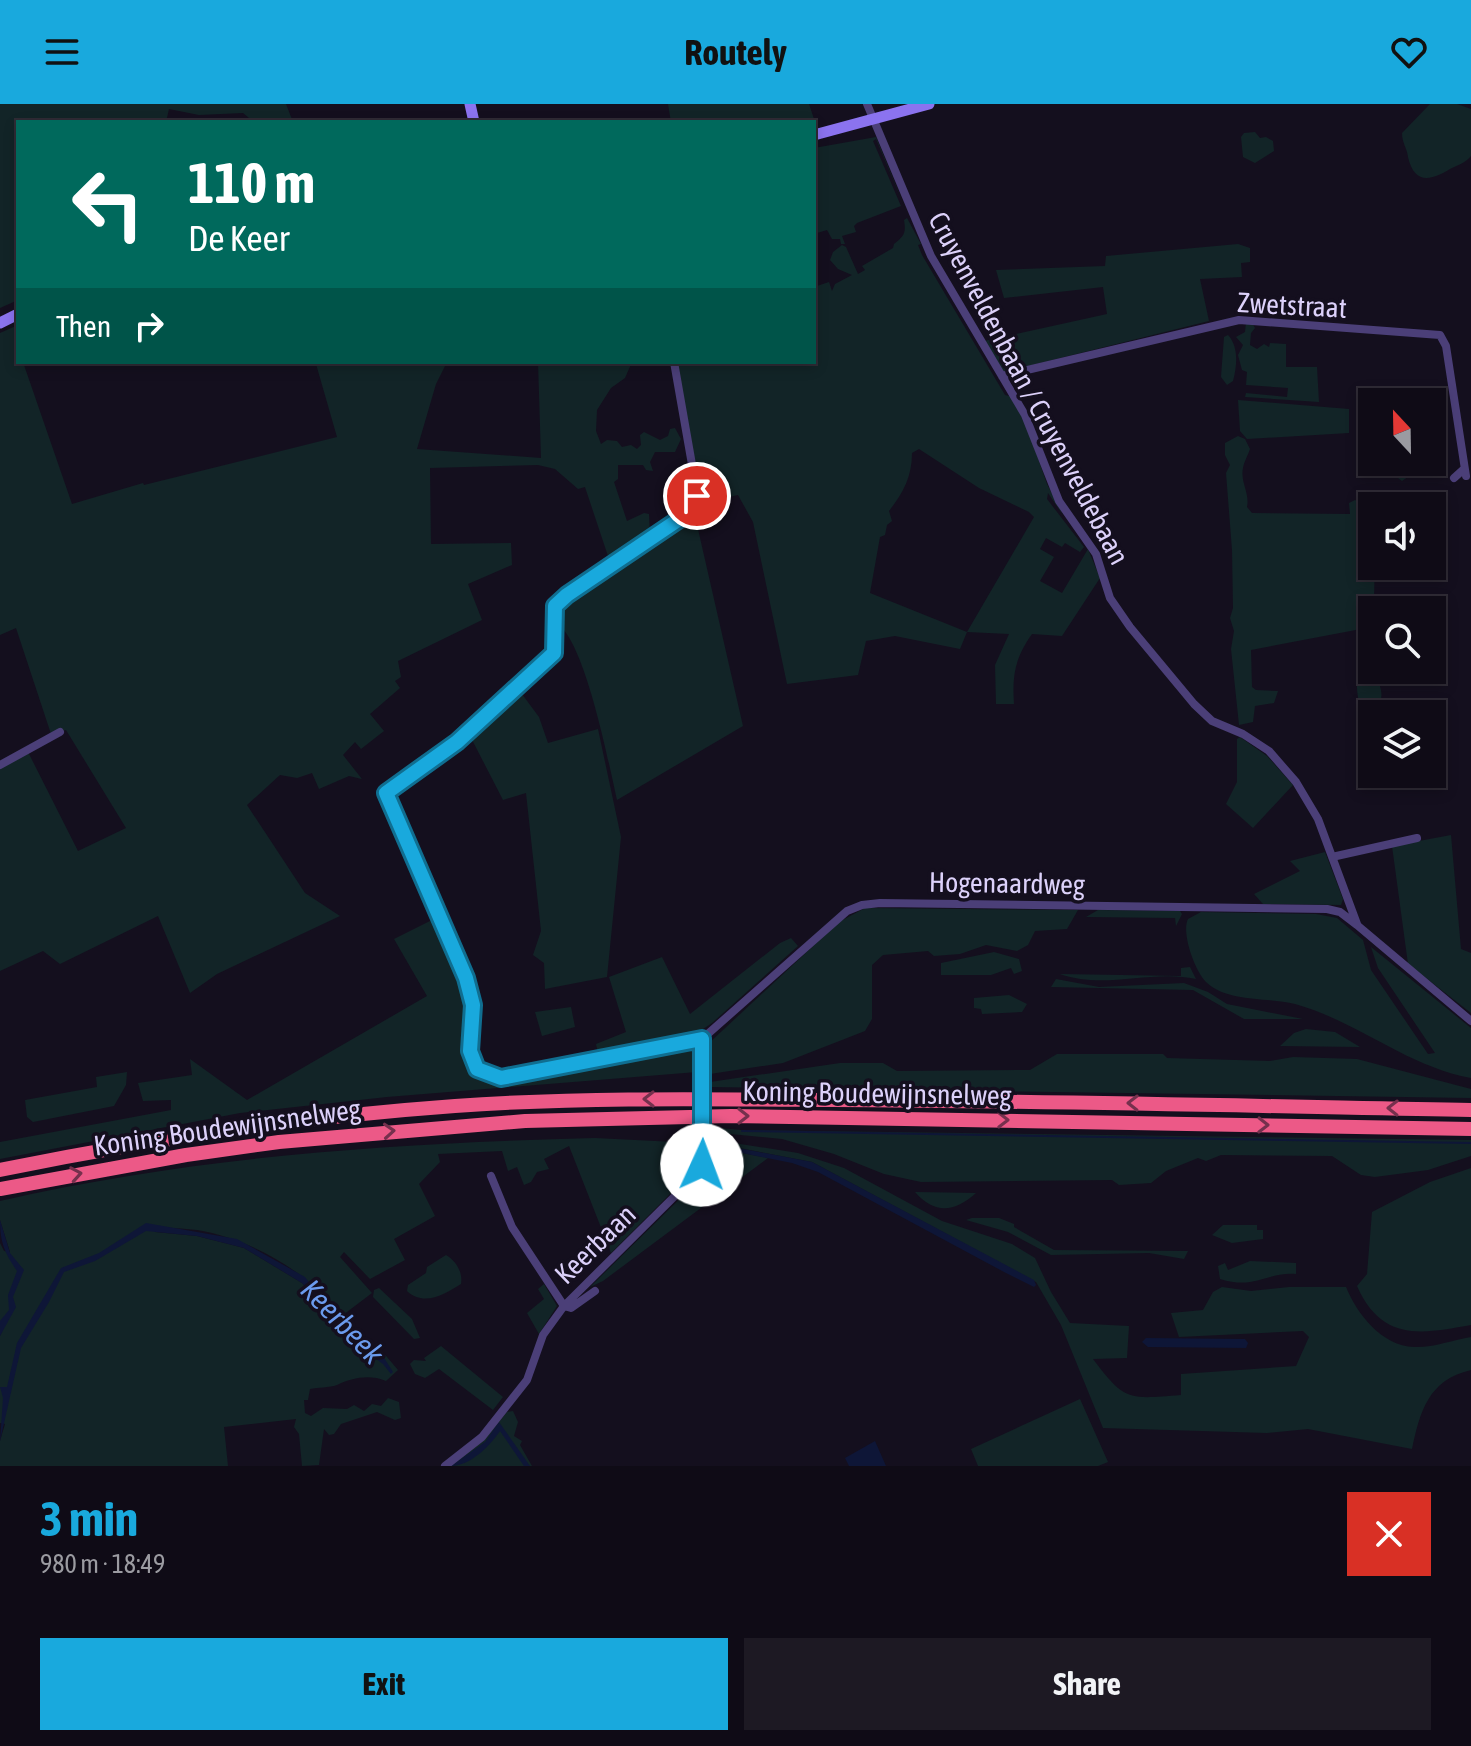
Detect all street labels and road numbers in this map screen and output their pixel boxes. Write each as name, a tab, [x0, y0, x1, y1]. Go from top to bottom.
street label: Cruyenveldenbaan / Cruyenveldebaan	[922, 206, 1136, 570]
street label: Zwetstraat	[1236, 286, 1348, 324]
street label: Hogenaardweg	[929, 866, 1085, 900]
street label: Koning Boudewijnsnelweg	[742, 1075, 1012, 1111]
street label: Koning Boudewijnsnelweg	[92, 1092, 362, 1162]
street label: Keerbaan	[548, 1198, 642, 1290]

